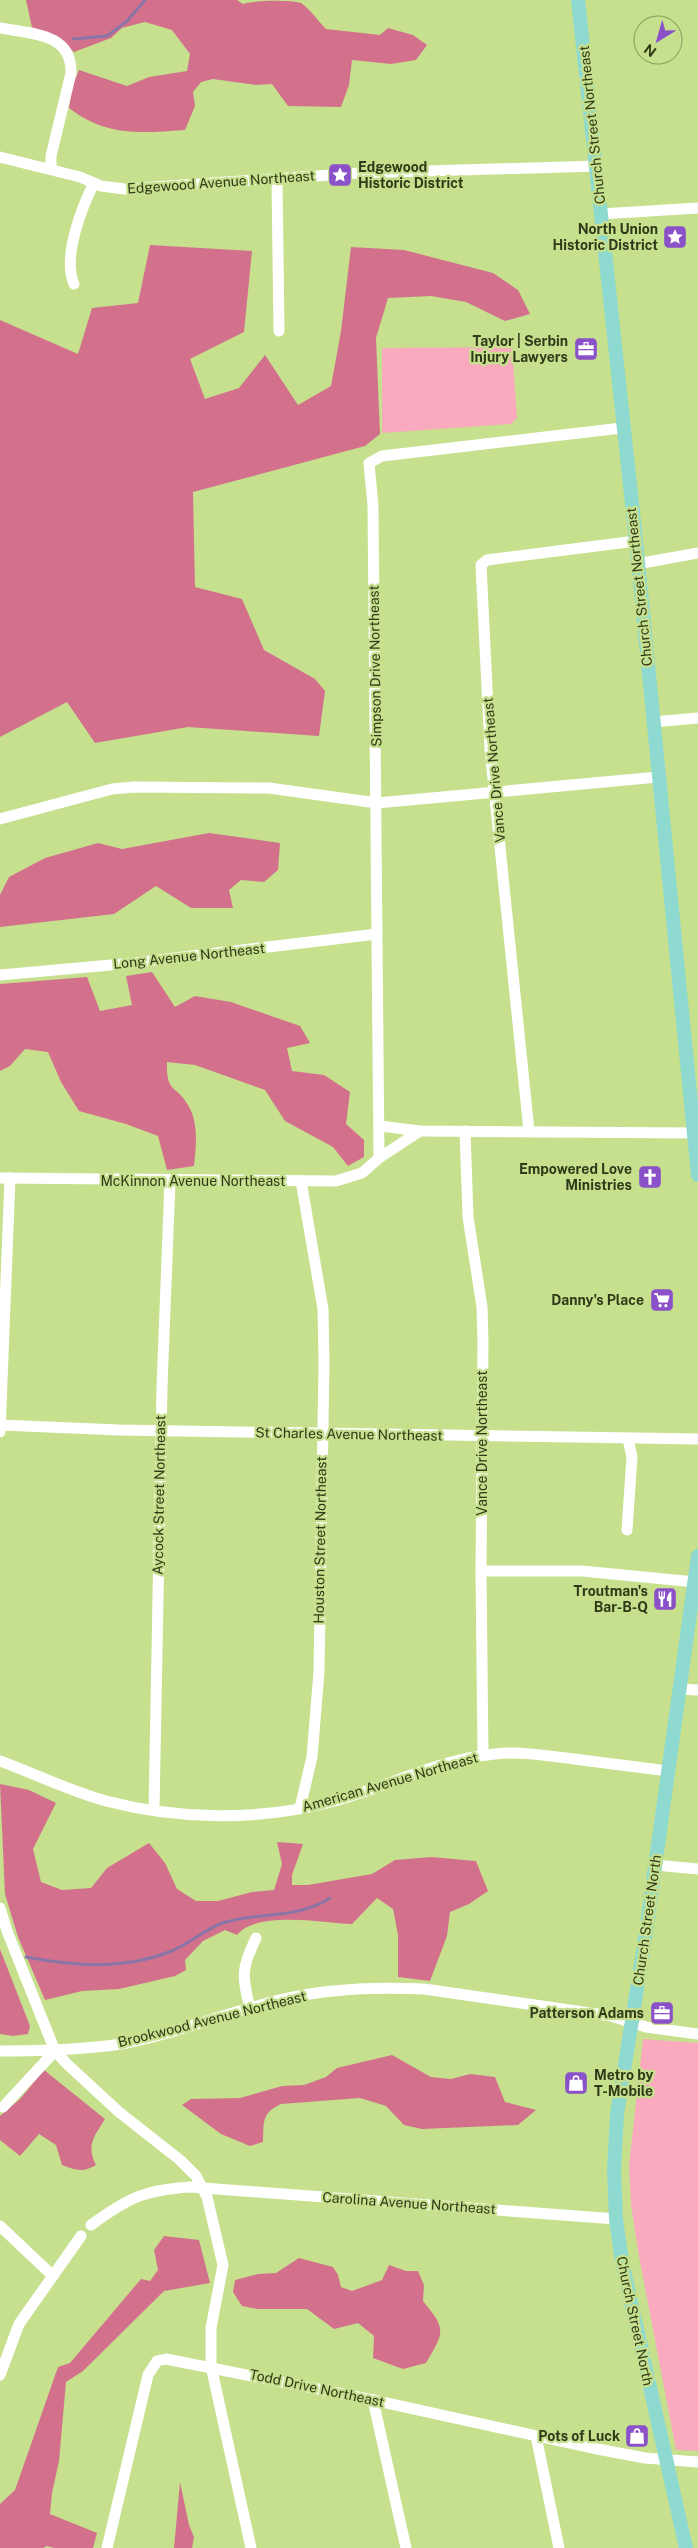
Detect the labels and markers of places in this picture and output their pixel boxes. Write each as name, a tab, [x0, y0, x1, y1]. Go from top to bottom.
place label: Edgewood Historic District	[358, 159, 464, 191]
place icon: Edgewood Historic District	[327, 162, 353, 188]
place label: North Union Historic District	[552, 221, 658, 253]
place icon: North Union Historic District	[662, 224, 688, 250]
place label: Taylor | Serbin Injury Lawyers	[470, 333, 568, 365]
office icon: Taylor | Serbin Injury Lawyers	[573, 336, 599, 362]
place label: Empowered Love Ministries	[519, 1161, 632, 1193]
church icon: Empowered Love Ministries	[637, 1164, 663, 1190]
supermarket icon: Danny's Place	[649, 1287, 675, 1313]
place label: Danny's Place	[551, 1292, 644, 1308]
place label: Troutman's Bar-B-Q	[574, 1583, 648, 1615]
restaurant icon: Troutman's Bar-B-Q	[652, 1586, 678, 1612]
office icon: Patterson Adams	[649, 2000, 675, 2026]
place label: Patterson Adams	[529, 2005, 644, 2021]
place label: Metro by T-Mobile	[594, 2067, 654, 2099]
shop icon: Metro by T-Mobile	[563, 2070, 589, 2096]
shop icon: Pots of Luck	[624, 2423, 650, 2449]
place label: Pots of Luck	[538, 2428, 620, 2444]

